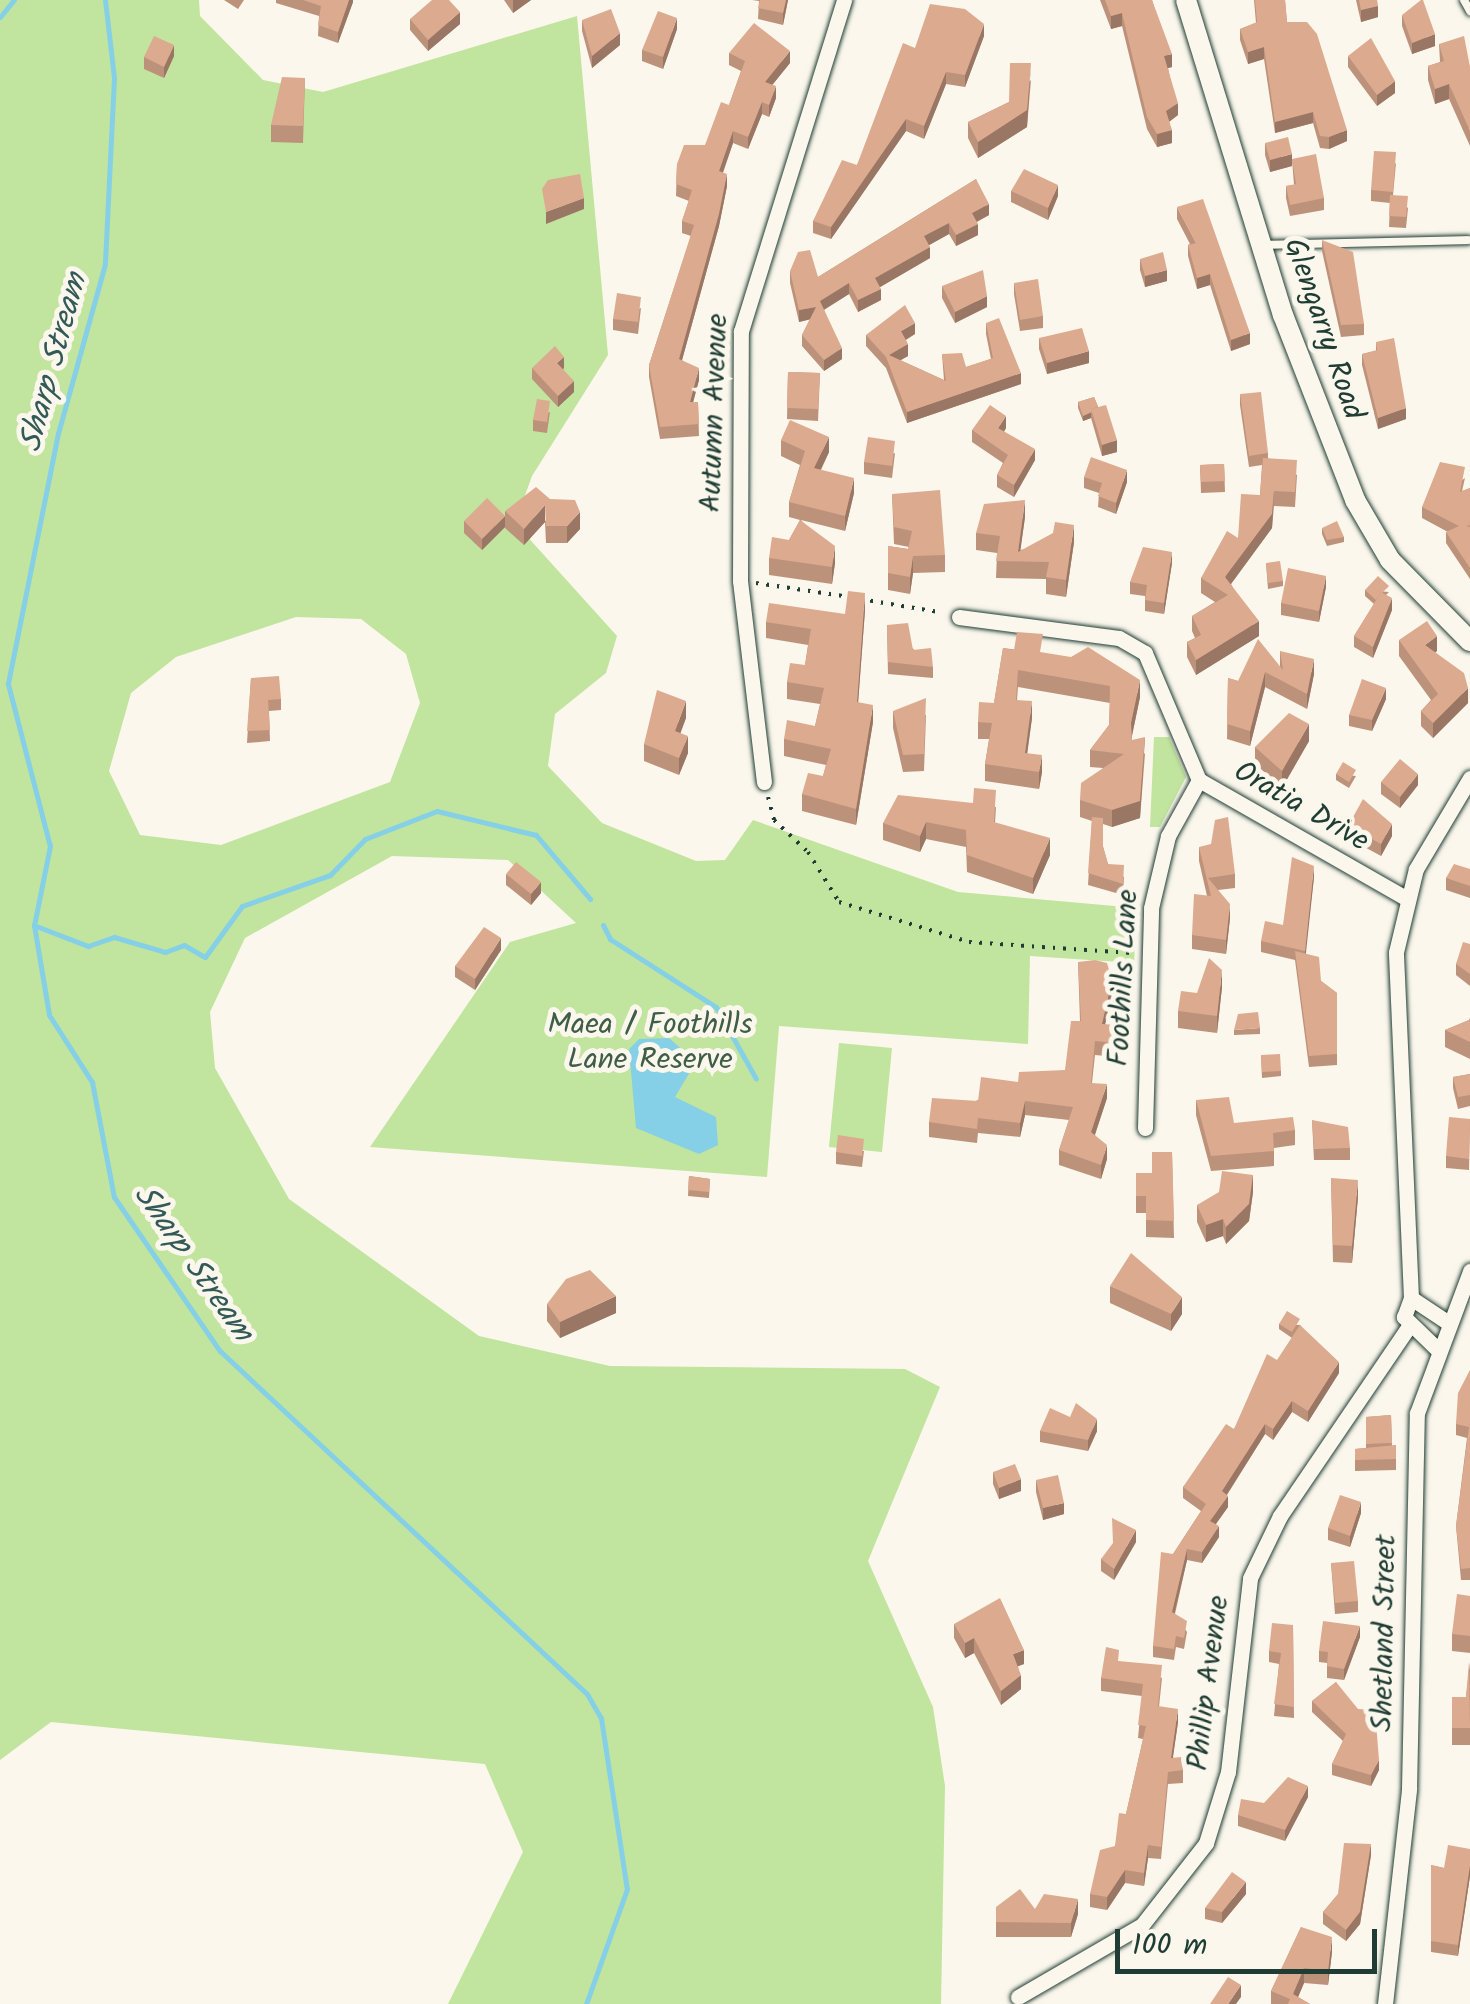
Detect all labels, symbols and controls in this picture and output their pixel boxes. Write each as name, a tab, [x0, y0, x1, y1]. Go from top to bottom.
street label: Glengarry Road	[1275, 234, 1371, 424]
water label: Sharp Stream	[13, 270, 97, 456]
street label: Autumn Avenue	[694, 313, 736, 513]
street label: Oratia Drive	[1227, 754, 1375, 860]
street label: Foothills Lane	[1101, 889, 1147, 1067]
park label: Maea / Foothills Lane Reserve	[547, 1007, 753, 1078]
water label: Sharp Stream	[124, 1178, 260, 1350]
street label: Shetland Street	[1365, 1534, 1405, 1732]
street label: Phillip Avenue	[1180, 1593, 1238, 1773]
scale bar	[1120, 1909, 1382, 1971]
text: 100 m	[1132, 1922, 1207, 1970]

